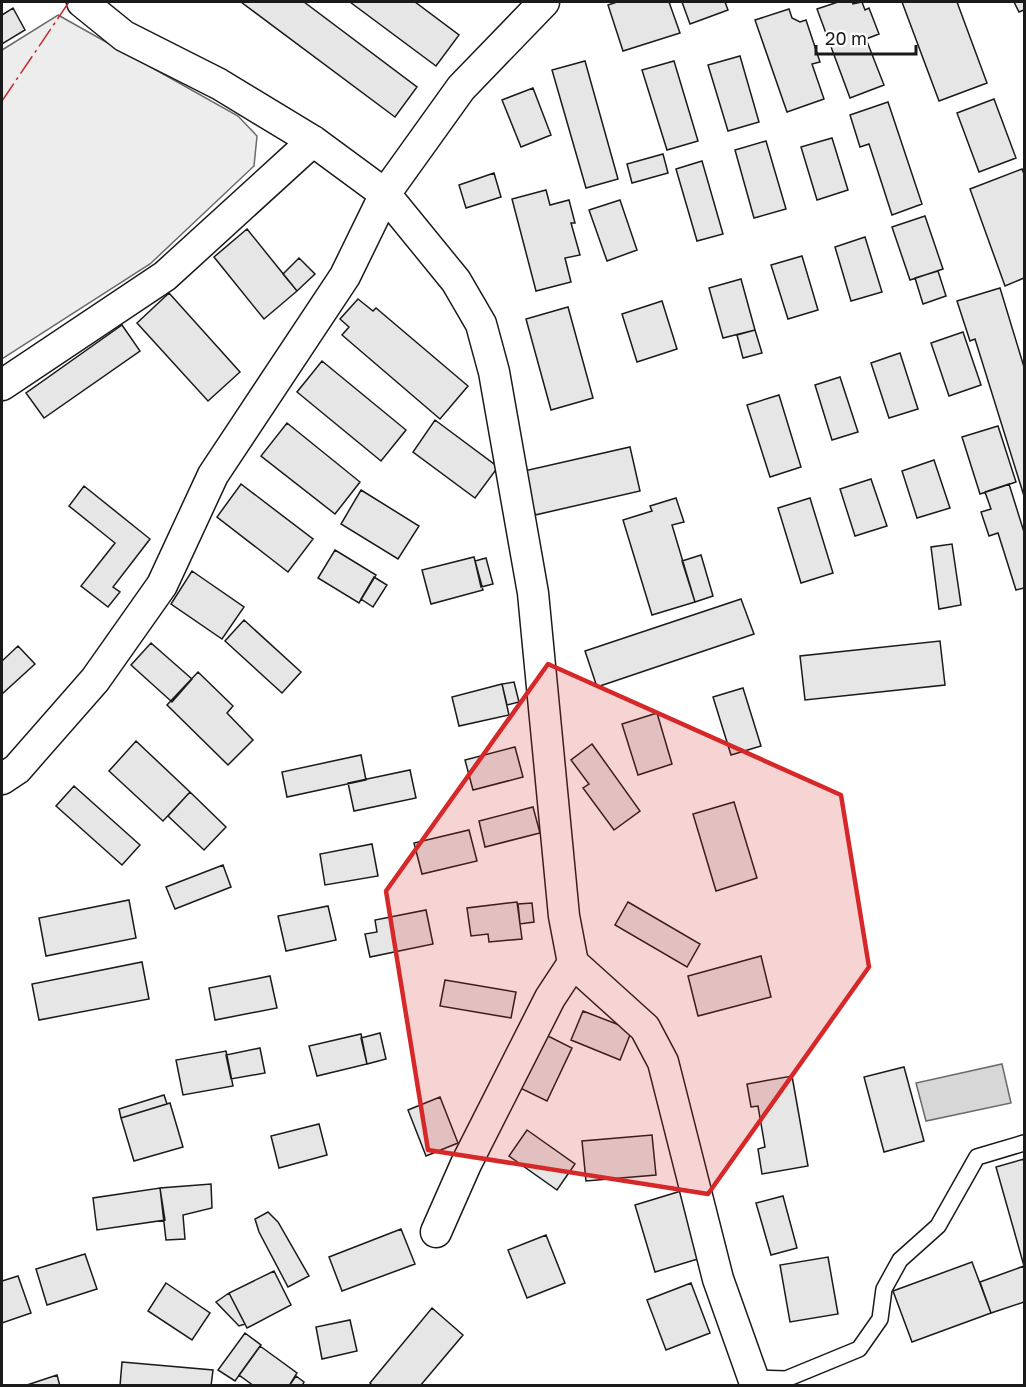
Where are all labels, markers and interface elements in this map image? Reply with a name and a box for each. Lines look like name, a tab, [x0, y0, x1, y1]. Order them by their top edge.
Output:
scale bar	[816, 18, 916, 56]
text: 20 m	[825, 27, 867, 49]

